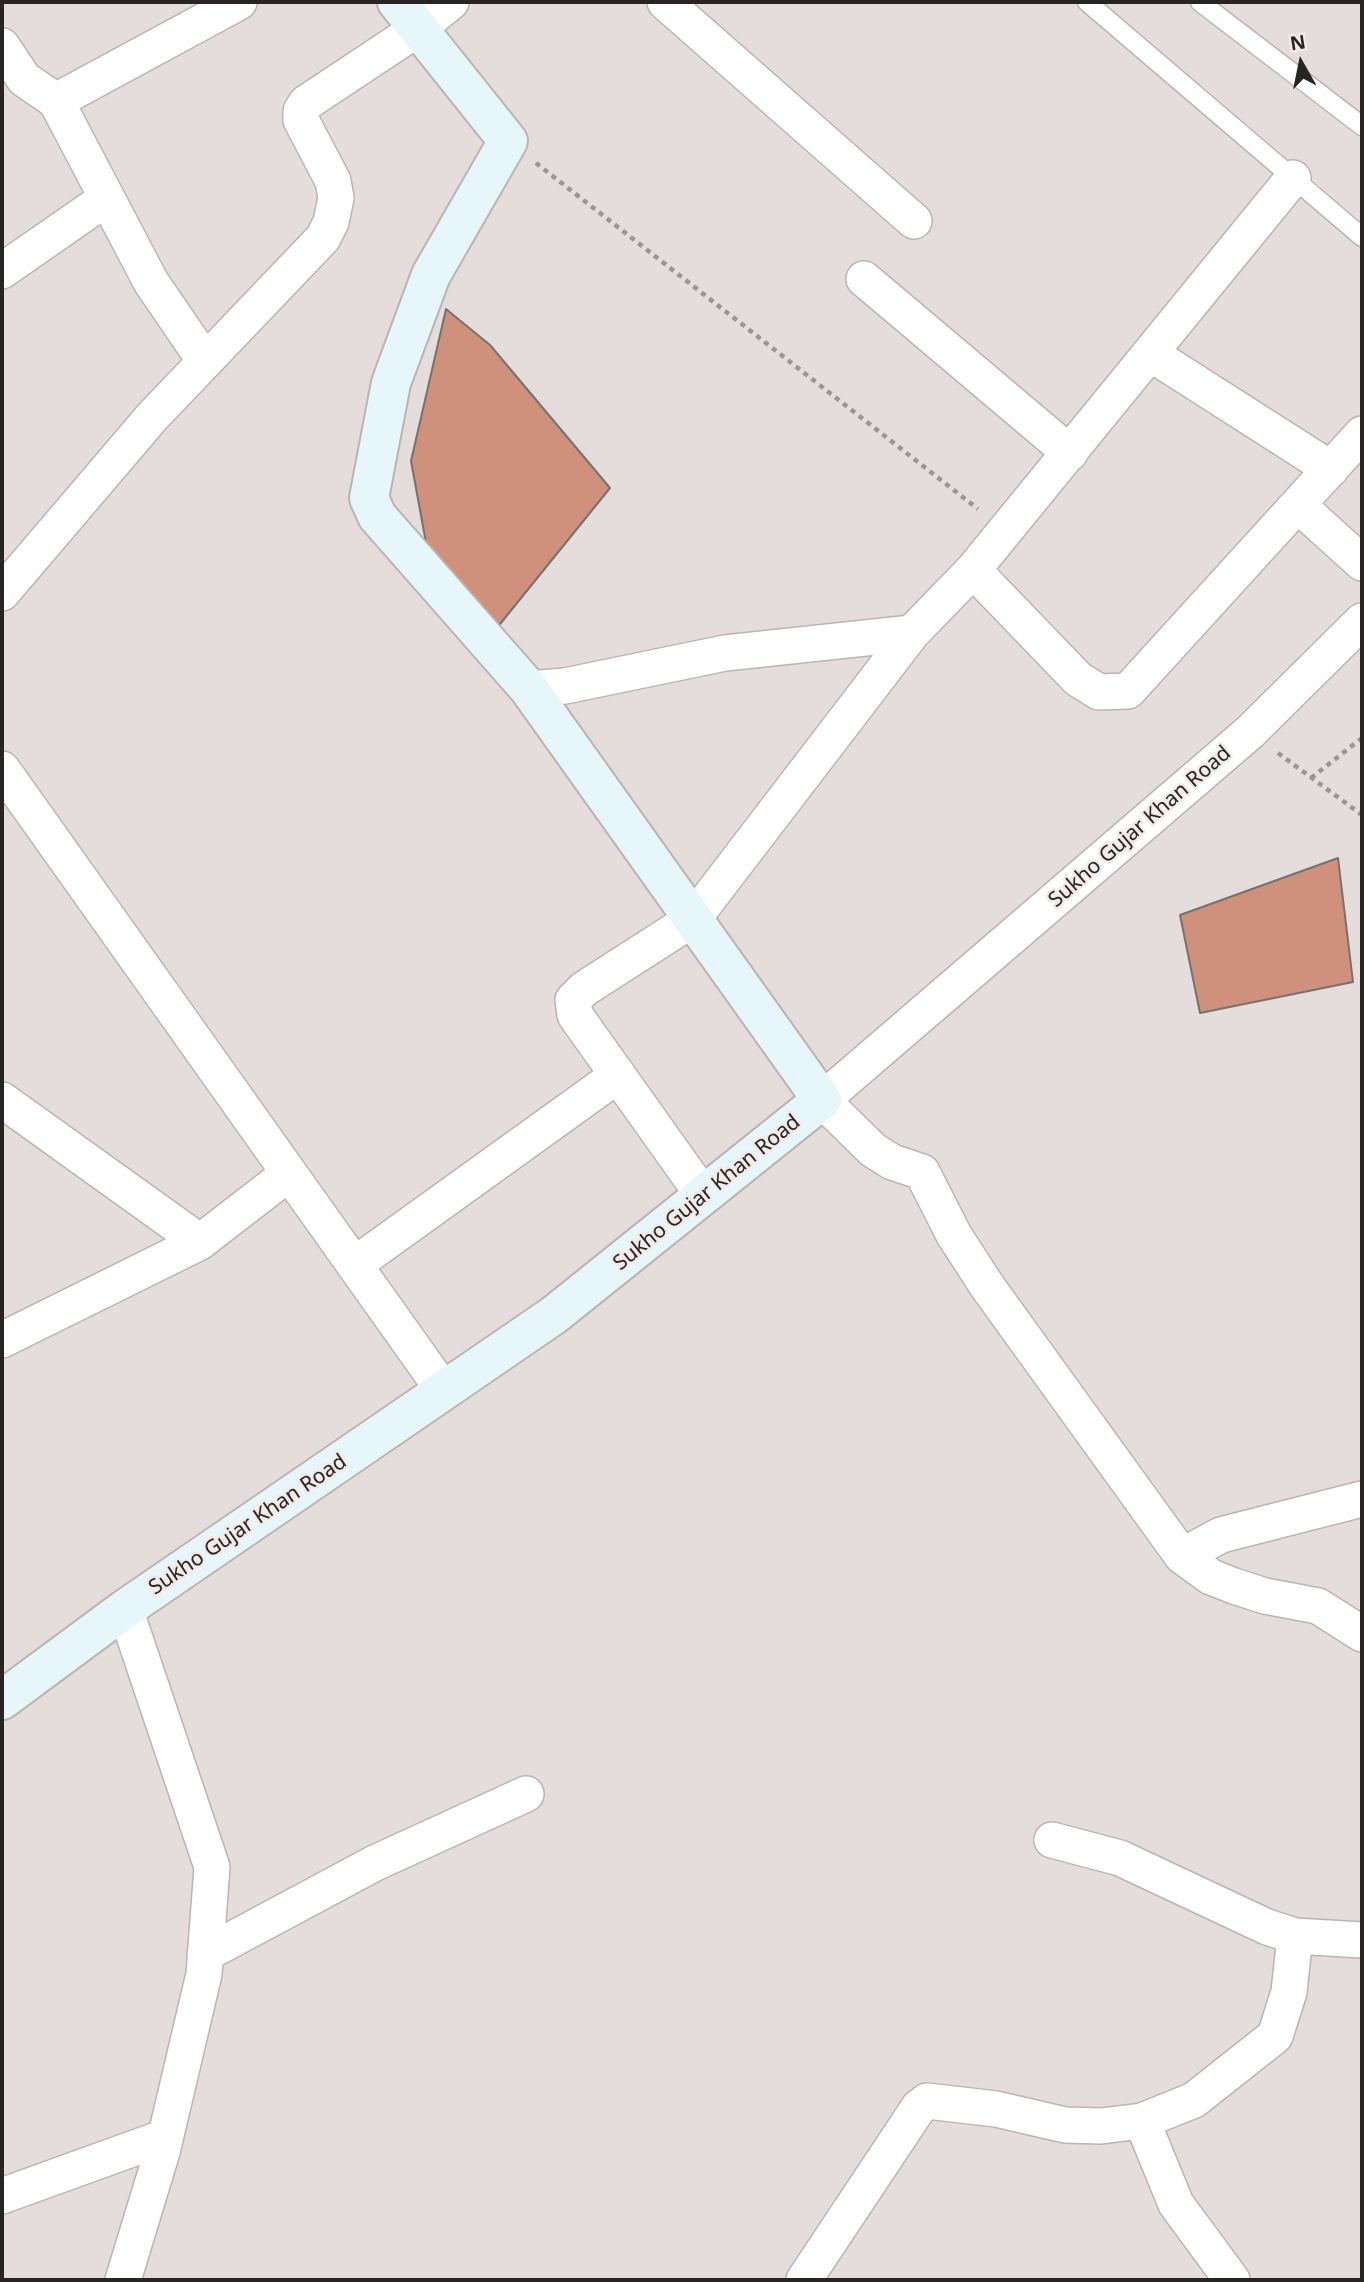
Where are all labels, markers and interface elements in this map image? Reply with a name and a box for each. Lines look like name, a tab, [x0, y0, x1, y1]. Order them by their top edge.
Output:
north arrow	[1266, 28, 1336, 98]
text: N	[1288, 28, 1307, 56]
street label: Sukho Gujar Khan Road	[1044, 741, 1236, 913]
street label: Sukho Gujar Khan Road	[608, 1110, 806, 1276]
street label: Sukho Gujar Khan Road	[144, 1449, 352, 1601]

